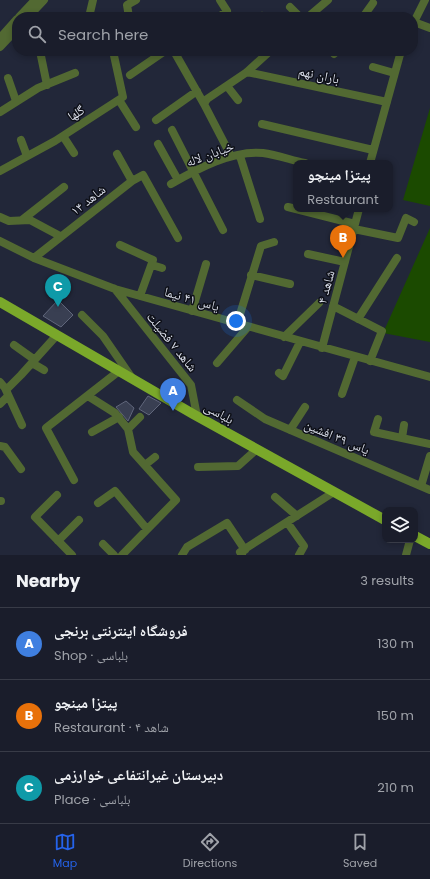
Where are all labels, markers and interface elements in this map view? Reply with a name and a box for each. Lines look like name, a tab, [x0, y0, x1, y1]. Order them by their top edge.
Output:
search box	[12, 12, 418, 56]
icon: search	[26, 23, 48, 45]
text: Search here	[58, 24, 148, 45]
street label: باران نهم	[297, 61, 341, 89]
street label: گلها	[64, 100, 89, 126]
street label: خیابان لاله	[183, 137, 237, 171]
popup	[293, 160, 393, 212]
text: پیتزا مینچو	[307, 164, 371, 185]
street label: شاهد ۱۴	[66, 180, 110, 220]
text: Restaurant	[307, 190, 379, 209]
pin: B	[330, 225, 356, 258]
street label: شاهد ۴	[312, 268, 340, 306]
pin: C	[45, 274, 71, 307]
street label: یاس ۴۱ نیما	[162, 282, 222, 316]
street label: شاهد ۷ فضیلت	[142, 308, 202, 376]
your location	[226, 311, 246, 331]
pin: A	[160, 378, 186, 411]
street label: بلباسی	[201, 397, 237, 429]
street label: یاس ۳۹ افشین	[302, 415, 372, 459]
map controls	[382, 507, 418, 543]
button: layers	[382, 507, 418, 543]
text: Nearby	[16, 569, 80, 593]
text: 3 results	[360, 571, 414, 590]
text: فروشگاه اینترنتی برنجی	[54, 620, 188, 641]
text: A	[24, 634, 34, 653]
text: 130 m	[377, 634, 414, 653]
text: Shop · بلباسی	[54, 646, 128, 665]
text: پیتزا مینچو	[54, 692, 117, 713]
text: B	[25, 706, 33, 725]
text: 150 m	[377, 706, 414, 725]
text: Restaurant · شاهد ۴	[54, 718, 169, 737]
text: دبیرستان غیرانتفاعی خوارزمی	[54, 764, 223, 785]
text: C	[24, 778, 34, 797]
text: 210 m	[377, 778, 414, 797]
text: Place · بلباسی	[54, 790, 131, 809]
tab: Map	[53, 831, 77, 872]
tab: Directions	[183, 831, 237, 872]
tab: Saved	[343, 831, 377, 872]

